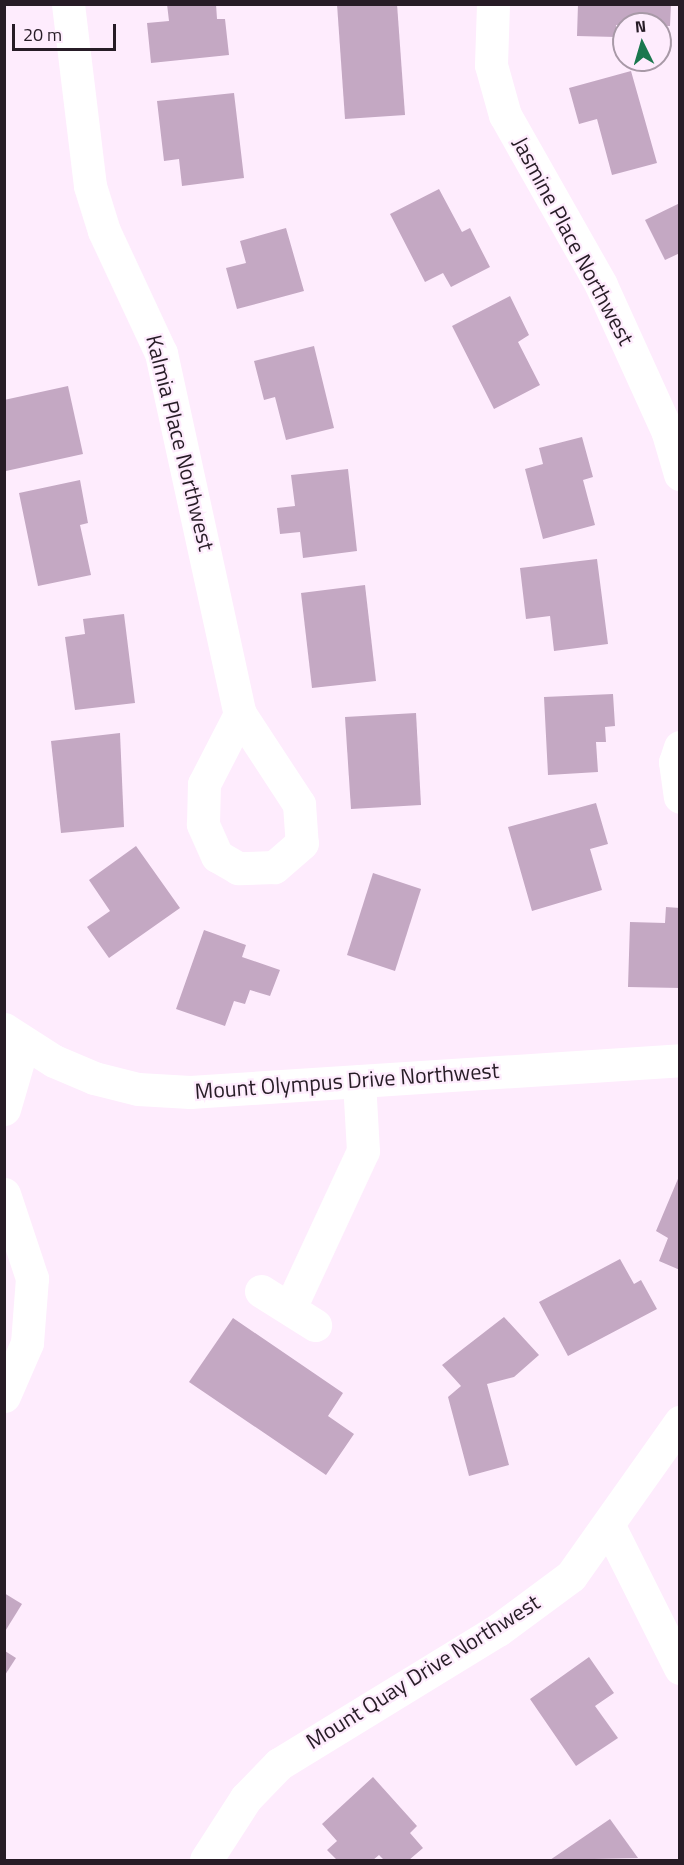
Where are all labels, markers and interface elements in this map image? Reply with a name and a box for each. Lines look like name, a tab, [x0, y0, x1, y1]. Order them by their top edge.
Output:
scale bar	[15, 12, 118, 50]
north arrow	[612, 12, 672, 72]
text: N	[634, 14, 647, 38]
text: 20 m	[23, 21, 62, 48]
street label: Jasmine Place Northwest	[507, 132, 639, 350]
street label: Kalmia Place Northwest	[140, 332, 220, 554]
street label: Mount Olympus Drive Northwest	[194, 1057, 500, 1105]
street label: Mount Quay Drive Northwest	[301, 1589, 545, 1755]

